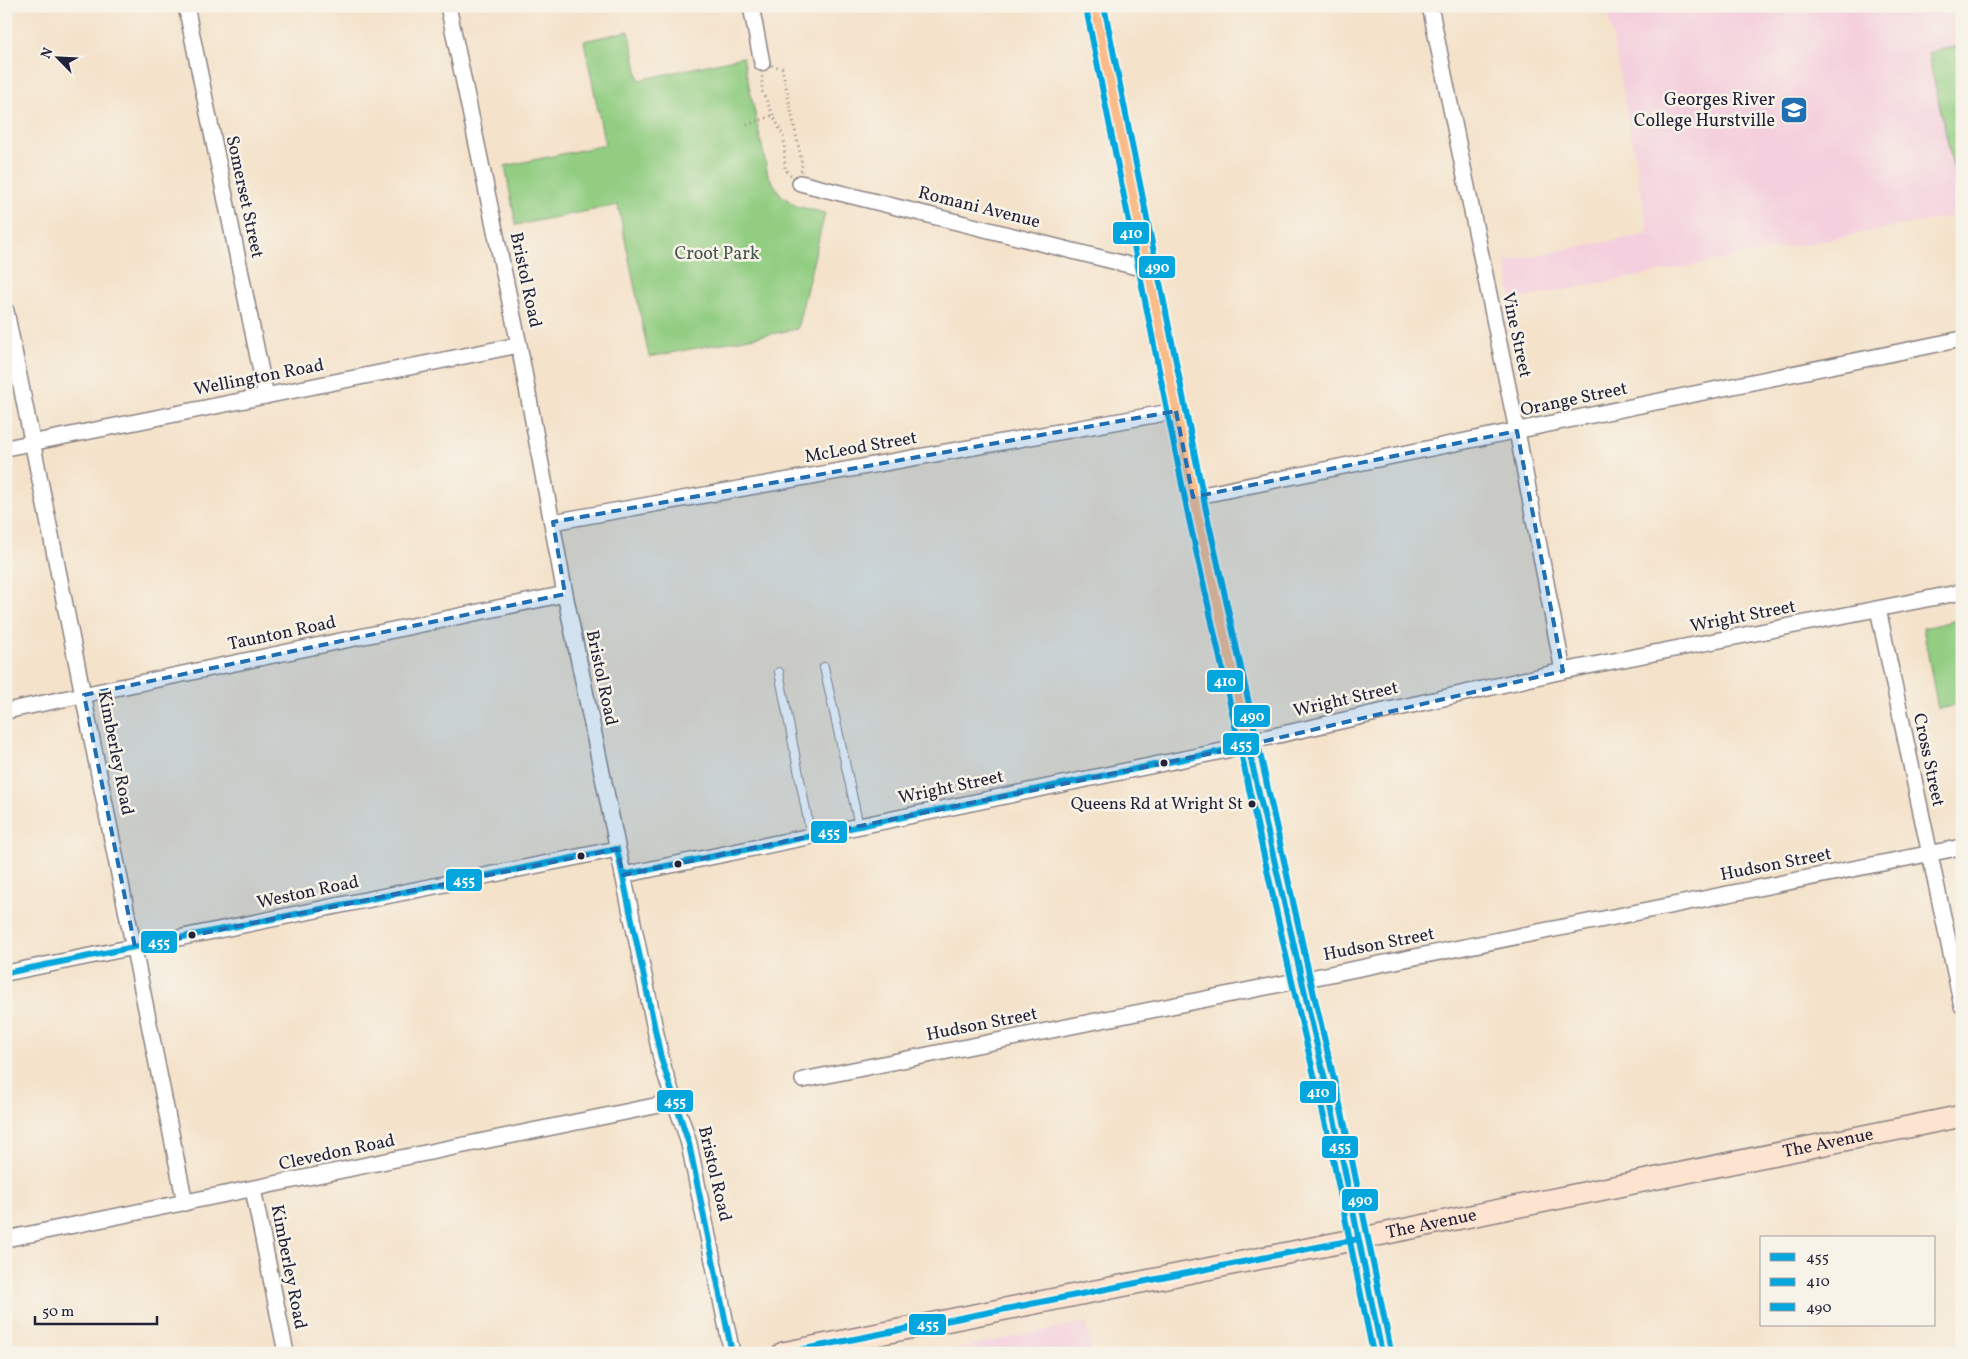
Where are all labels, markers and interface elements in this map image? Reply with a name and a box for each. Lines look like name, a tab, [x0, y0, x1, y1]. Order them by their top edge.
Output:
north arrow	[32, 32, 82, 82]
text: N	[37, 45, 58, 62]
place label: Georges River College Hurstville	[1634, 88, 1775, 134]
school or university icon: Georges River College Hurstville	[1779, 95, 1809, 125]
street label: Somerset Street	[219, 133, 269, 261]
street label: Romani Avenue	[915, 181, 1043, 235]
line badge: 410	[1112, 221, 1150, 245]
text: 410	[1120, 225, 1143, 244]
street label: Bristol Road	[503, 230, 547, 330]
park label: Croot Park	[674, 242, 760, 267]
line badge: 490	[1138, 255, 1176, 279]
text: 490	[1145, 259, 1170, 278]
street label: Vine Street	[1495, 290, 1537, 380]
street label: Wellington Road	[192, 353, 326, 403]
street label: Orange Street	[1518, 376, 1630, 424]
street label: McLeod Street	[803, 426, 919, 470]
street label: Wright Street	[1688, 595, 1798, 639]
street label: Taunton Road	[226, 610, 338, 658]
street label: Bristol Road	[579, 628, 623, 728]
line badge: 410	[1206, 669, 1244, 693]
text: 410	[1214, 673, 1237, 692]
street label: Wright Street	[1291, 676, 1401, 724]
street label: Kimberley Road	[91, 688, 139, 818]
line badge: 490	[1233, 704, 1271, 728]
text: 490	[1240, 708, 1265, 727]
street label: Cross Street	[1906, 711, 1950, 809]
line badge: 455	[1222, 732, 1260, 756]
text: 455	[1230, 736, 1252, 755]
unlabelled marker	[1159, 758, 1169, 768]
street label: Wright Street	[896, 765, 1006, 811]
place label: Queens Rd at Wright St	[1071, 793, 1243, 816]
marker: Queens Rd at Wright St	[1247, 799, 1257, 809]
line badge: 455	[810, 820, 848, 844]
text: 455	[818, 824, 840, 843]
street label: Hudson Street	[1718, 842, 1834, 888]
unlabelled marker	[576, 851, 586, 861]
unlabelled marker	[673, 859, 683, 869]
line badge: 455	[445, 868, 483, 892]
street label: Weston Road	[255, 870, 361, 916]
text: 455	[453, 872, 475, 891]
street label: Hudson Street	[1321, 922, 1437, 968]
line badge: 455	[140, 930, 178, 954]
unlabelled marker	[187, 930, 197, 940]
text: 455	[148, 934, 170, 953]
street label: Hudson Street	[924, 1002, 1040, 1048]
line badge: 410	[1299, 1080, 1337, 1104]
text: 410	[1307, 1084, 1330, 1103]
line badge: 455	[656, 1089, 694, 1113]
text: 455	[664, 1093, 686, 1112]
street label: The Avenue	[1781, 1122, 1876, 1165]
street label: Bristol Road	[691, 1124, 737, 1224]
street label: Clevedon Road	[277, 1128, 397, 1178]
line badge: 455	[1321, 1135, 1359, 1159]
text: 455	[1329, 1138, 1351, 1157]
line badge: 490	[1341, 1188, 1379, 1212]
text: 490	[1348, 1192, 1373, 1211]
street label: Kimberley Road	[264, 1202, 312, 1332]
street label: The Avenue	[1384, 1203, 1479, 1245]
legend	[1760, 1236, 1936, 1326]
text: 455	[1806, 1248, 1829, 1269]
text: 410	[1806, 1272, 1830, 1293]
scale bar	[35, 1294, 158, 1326]
text: 490	[1806, 1298, 1832, 1319]
text: 50 m	[42, 1302, 74, 1323]
line badge: 455	[908, 1313, 947, 1336]
text: 455	[917, 1316, 939, 1335]

